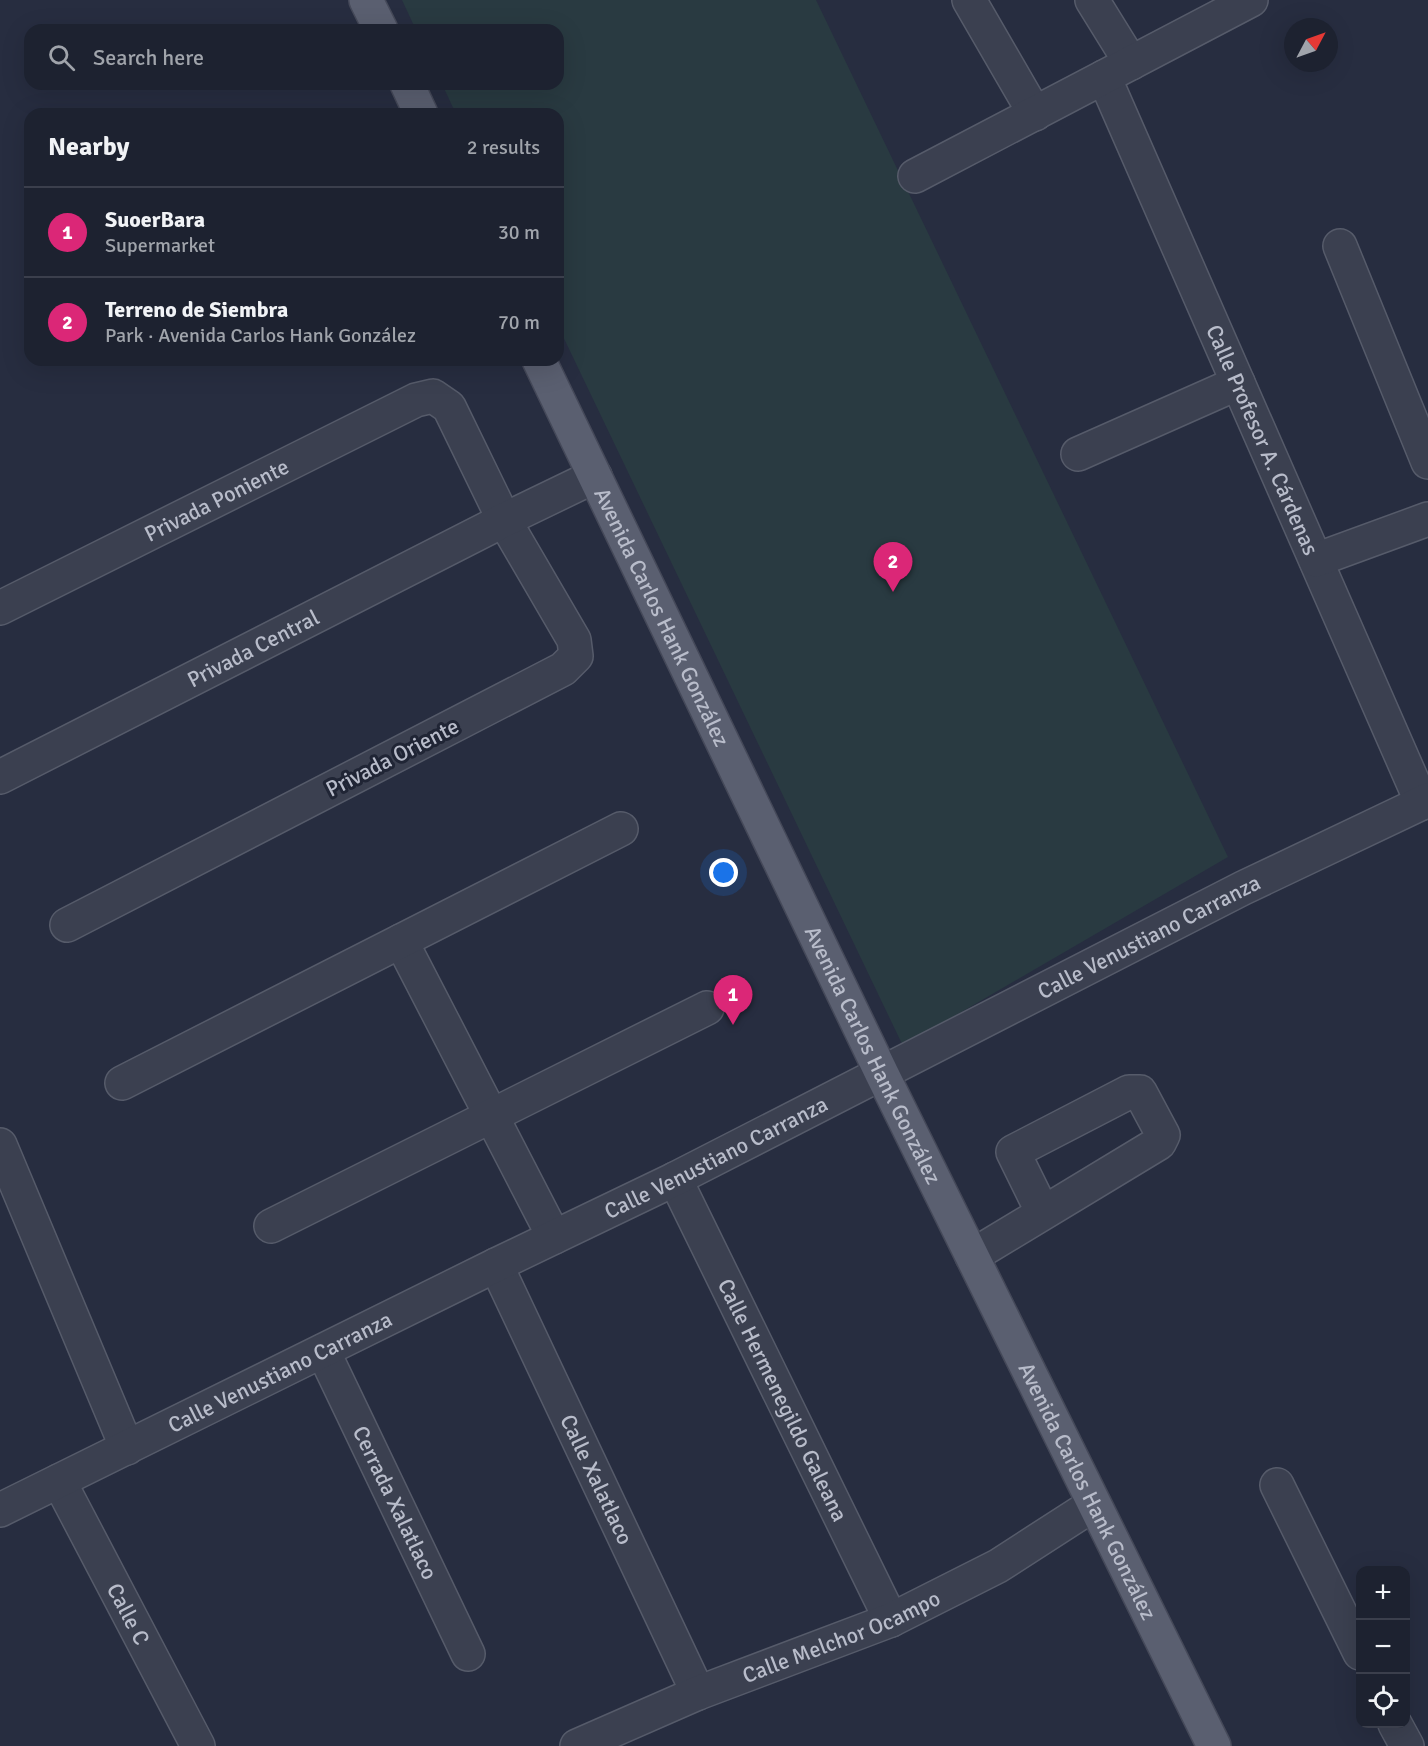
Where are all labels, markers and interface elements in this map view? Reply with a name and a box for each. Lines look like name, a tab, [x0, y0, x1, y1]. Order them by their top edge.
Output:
north arrow	[1284, 18, 1338, 72]
search box	[24, 24, 564, 90]
icon: search	[45, 41, 78, 74]
text: Search here	[93, 44, 204, 71]
text: Nearby	[48, 131, 129, 163]
text: 2 results	[467, 135, 540, 160]
text: SuoerBara	[105, 206, 205, 233]
text: 1	[62, 220, 73, 245]
text: 30 m	[498, 220, 540, 245]
text: Supermarket	[105, 233, 215, 258]
text: Terreno de Siembra	[105, 296, 288, 323]
text: 2	[62, 310, 73, 335]
text: 70 m	[498, 310, 540, 335]
street label: Calle Profesor A. Cárdenas	[1200, 321, 1325, 559]
text: Park · Avenida Carlos Hank González	[105, 323, 416, 348]
street label: Privada Poniente	[140, 453, 293, 548]
street label: Avenida Carlos Hank González	[588, 483, 736, 751]
pin: 2	[874, 542, 912, 592]
street label: Privada Central	[183, 604, 324, 693]
street label: Privada Oriente	[321, 712, 463, 803]
your location	[709, 858, 738, 887]
street label: Calle Venustiano Carranza	[1033, 869, 1265, 1005]
street label: Avenida Carlos Hank González	[799, 921, 947, 1189]
pin: 1	[714, 976, 752, 1025]
street label: Calle Venustiano Carranza	[600, 1090, 832, 1225]
street label: Calle Hermenegildo Galeana	[712, 1274, 854, 1526]
street label: Calle Venustiano Carranza	[163, 1306, 397, 1439]
street label: Avenida Carlos Hank González	[1013, 1358, 1162, 1624]
street label: Calle Xalatlaco	[554, 1410, 639, 1549]
street label: Cerrada Xalatlaco	[347, 1422, 443, 1584]
map controls	[1356, 1566, 1410, 1728]
button: +	[1356, 1566, 1410, 1620]
street label: Calle C	[101, 1579, 155, 1650]
street label: Calle Melchor Ocampo	[739, 1584, 945, 1689]
button: −	[1356, 1620, 1410, 1674]
button: locate	[1356, 1674, 1410, 1728]

